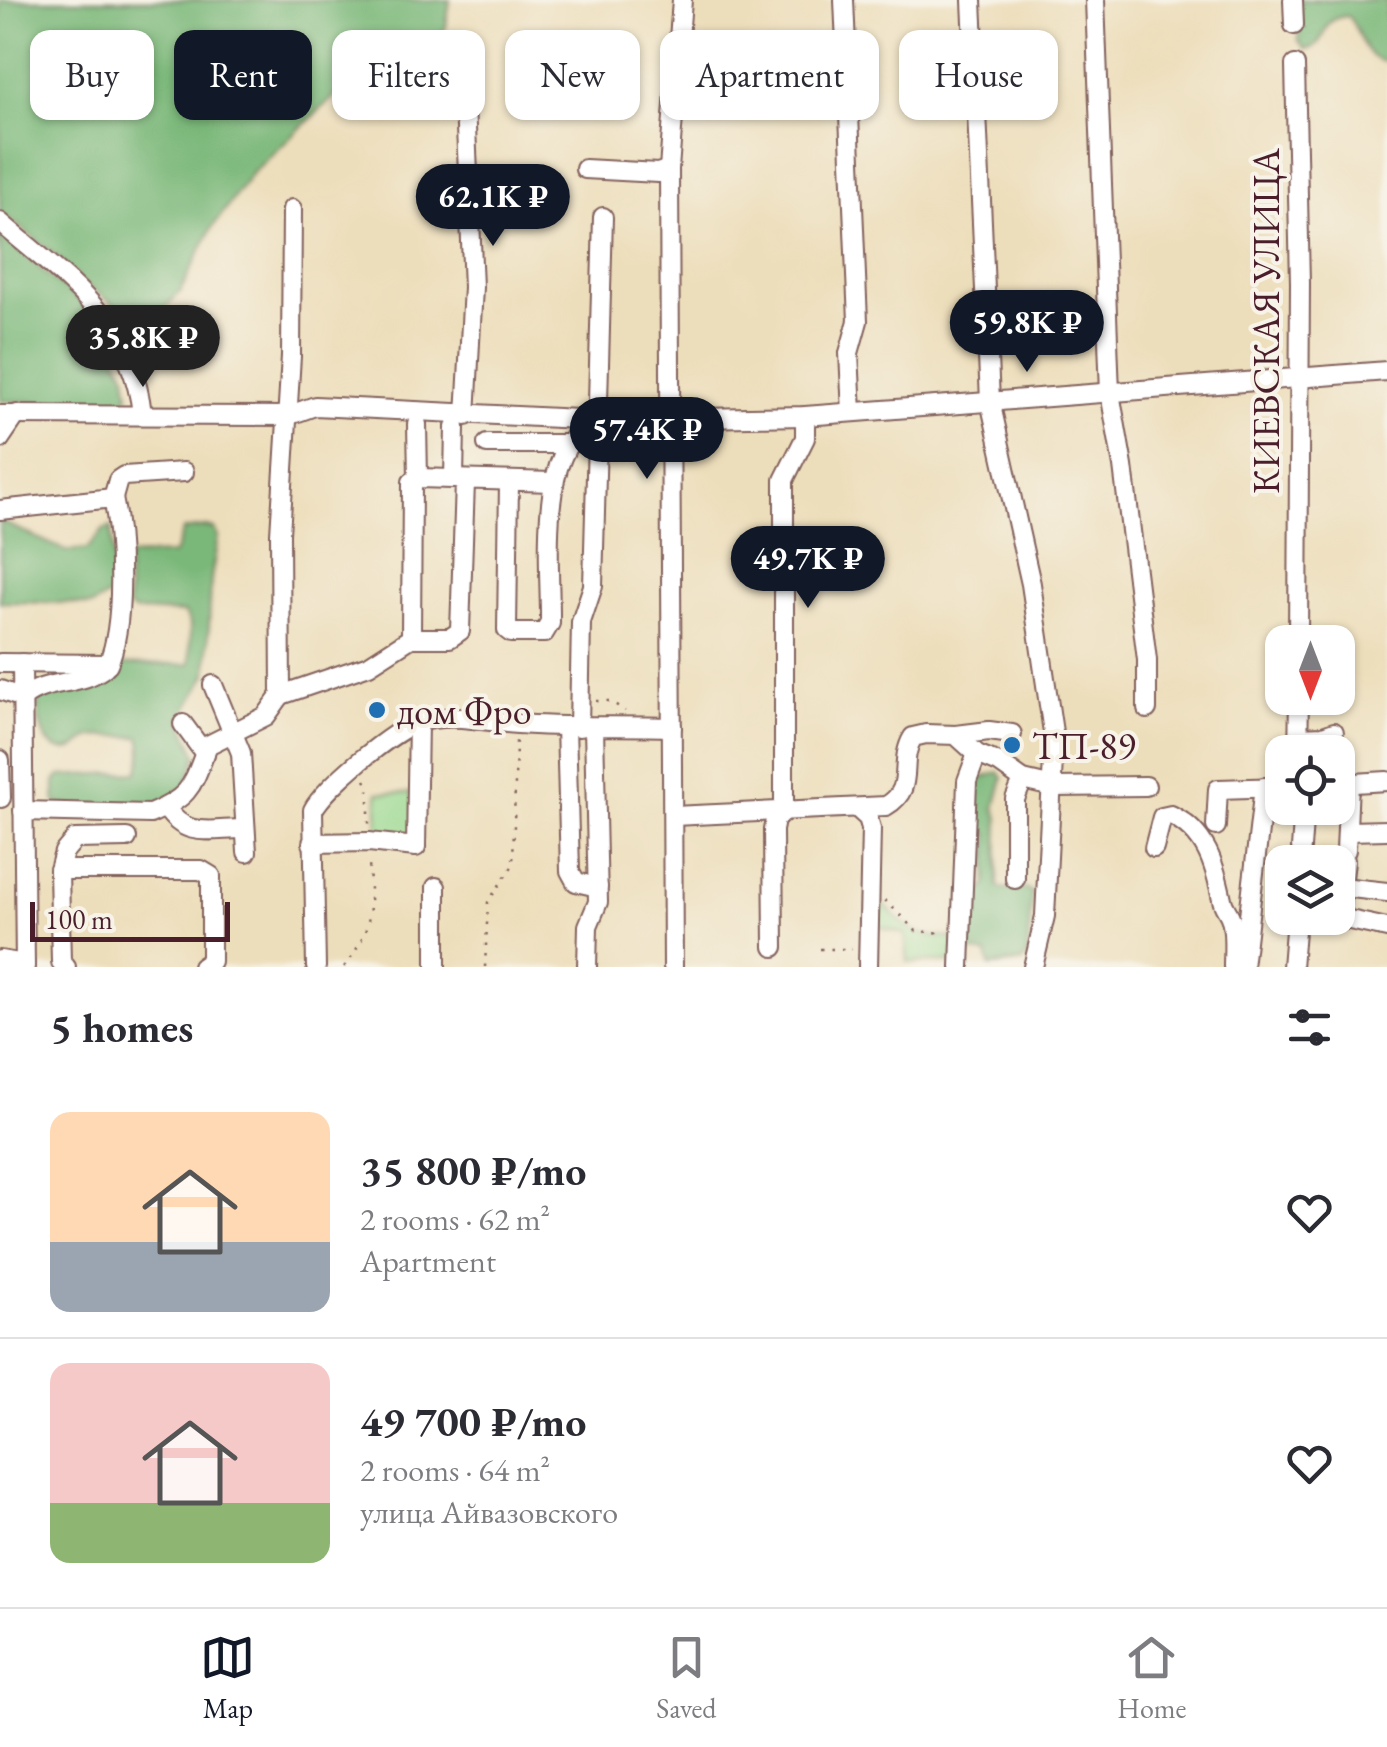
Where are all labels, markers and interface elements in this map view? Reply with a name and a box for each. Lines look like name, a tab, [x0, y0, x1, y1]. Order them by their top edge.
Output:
chip: Buy	[30, 30, 154, 120]
chip: Rent	[174, 30, 312, 120]
chip: Filters	[332, 30, 485, 120]
chip: New	[505, 30, 640, 120]
chip: Apartment	[660, 30, 879, 120]
chip: House	[899, 30, 1058, 120]
street label: КИЕВСКАЯ УЛИЦА	[1241, 147, 1290, 494]
pin: 62.1K ₽	[401, 164, 585, 249]
text: 62.1K ₽	[438, 175, 548, 217]
pin: 59.8K ₽	[935, 290, 1119, 375]
text: 59.8K ₽	[972, 301, 1082, 343]
pin: 35.8K ₽	[51, 305, 235, 390]
text: 35.8K ₽	[88, 316, 198, 358]
pin: 57.4K ₽	[555, 397, 739, 482]
text: 57.4K ₽	[592, 408, 702, 450]
pin: 49.7K ₽	[716, 526, 900, 611]
text: 49.7K ₽	[753, 537, 863, 579]
north arrow	[1265, 625, 1355, 715]
map controls	[1265, 625, 1355, 935]
place label: дом Фро	[397, 686, 532, 735]
marker: дом Фро	[366, 699, 388, 721]
place label: ТП-89	[1032, 721, 1136, 770]
marker: ТП-89	[1001, 734, 1023, 756]
button: locate	[1265, 735, 1355, 825]
button: layers	[1265, 845, 1355, 935]
scale bar	[30, 897, 230, 941]
text: 100 m	[45, 901, 113, 937]
text: 5 homes	[50, 1000, 193, 1055]
icon: filters	[1282, 1000, 1337, 1055]
text: 35 800 ₽/mo	[360, 1143, 586, 1198]
icon: home	[130, 1152, 250, 1272]
icon: heart	[1282, 1185, 1337, 1240]
text: 2 rooms · 62 m²	[360, 1198, 550, 1240]
text: Apartment	[360, 1240, 496, 1282]
text: 49 700 ₽/mo	[360, 1394, 586, 1449]
icon: home	[130, 1403, 250, 1523]
icon: heart	[1282, 1436, 1337, 1491]
text: 2 rooms · 64 m²	[360, 1449, 550, 1491]
text: улица Айвазовского	[360, 1491, 618, 1533]
tab: Map	[200, 1630, 255, 1726]
tab: Saved	[656, 1630, 716, 1726]
tab: Home	[1117, 1630, 1187, 1726]

